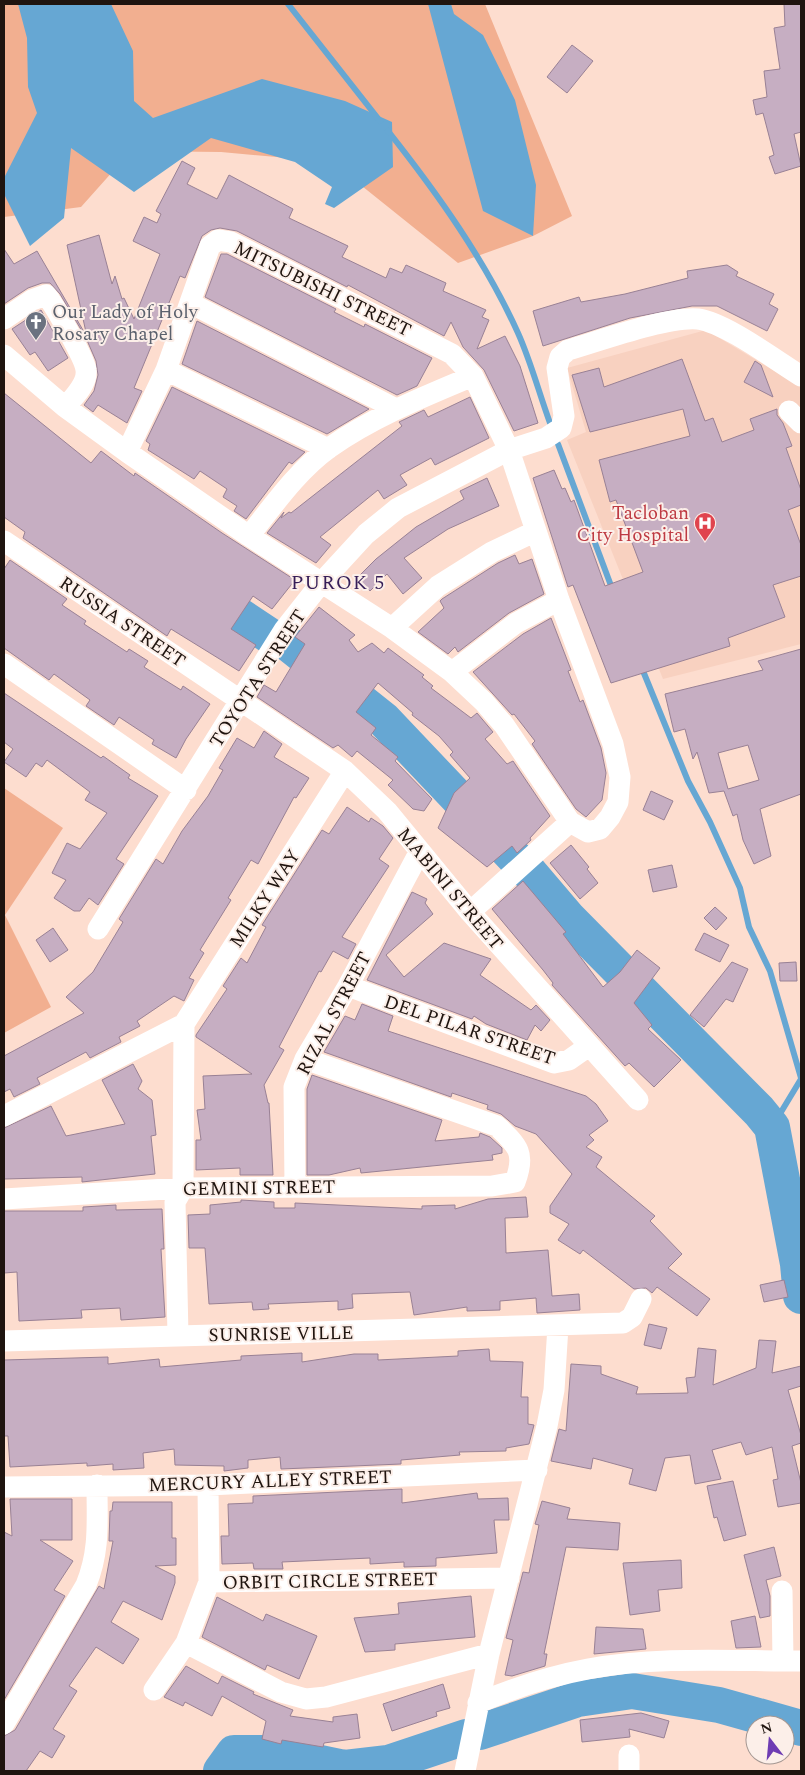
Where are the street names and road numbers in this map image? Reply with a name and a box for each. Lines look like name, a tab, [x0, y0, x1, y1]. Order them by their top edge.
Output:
street label: MITSUBISHI STREET	[229, 234, 416, 345]
street label: RUSSIA STREET	[53, 569, 191, 675]
street label: TOYOTA STREET	[203, 604, 314, 754]
street label: MABINI STREET	[390, 821, 510, 957]
street label: MILKY WAY	[222, 844, 308, 954]
street label: RIZAL STREET	[290, 947, 379, 1081]
street label: DEL PILAR STREET	[380, 987, 559, 1073]
street label: GEMINI STREET	[182, 1173, 336, 1204]
street label: SUNRISE VILLE	[208, 1319, 354, 1350]
street label: MERCURY ALLEY STREET	[148, 1463, 392, 1500]
street label: ORBIT CIRCLE STREET	[222, 1565, 438, 1598]

